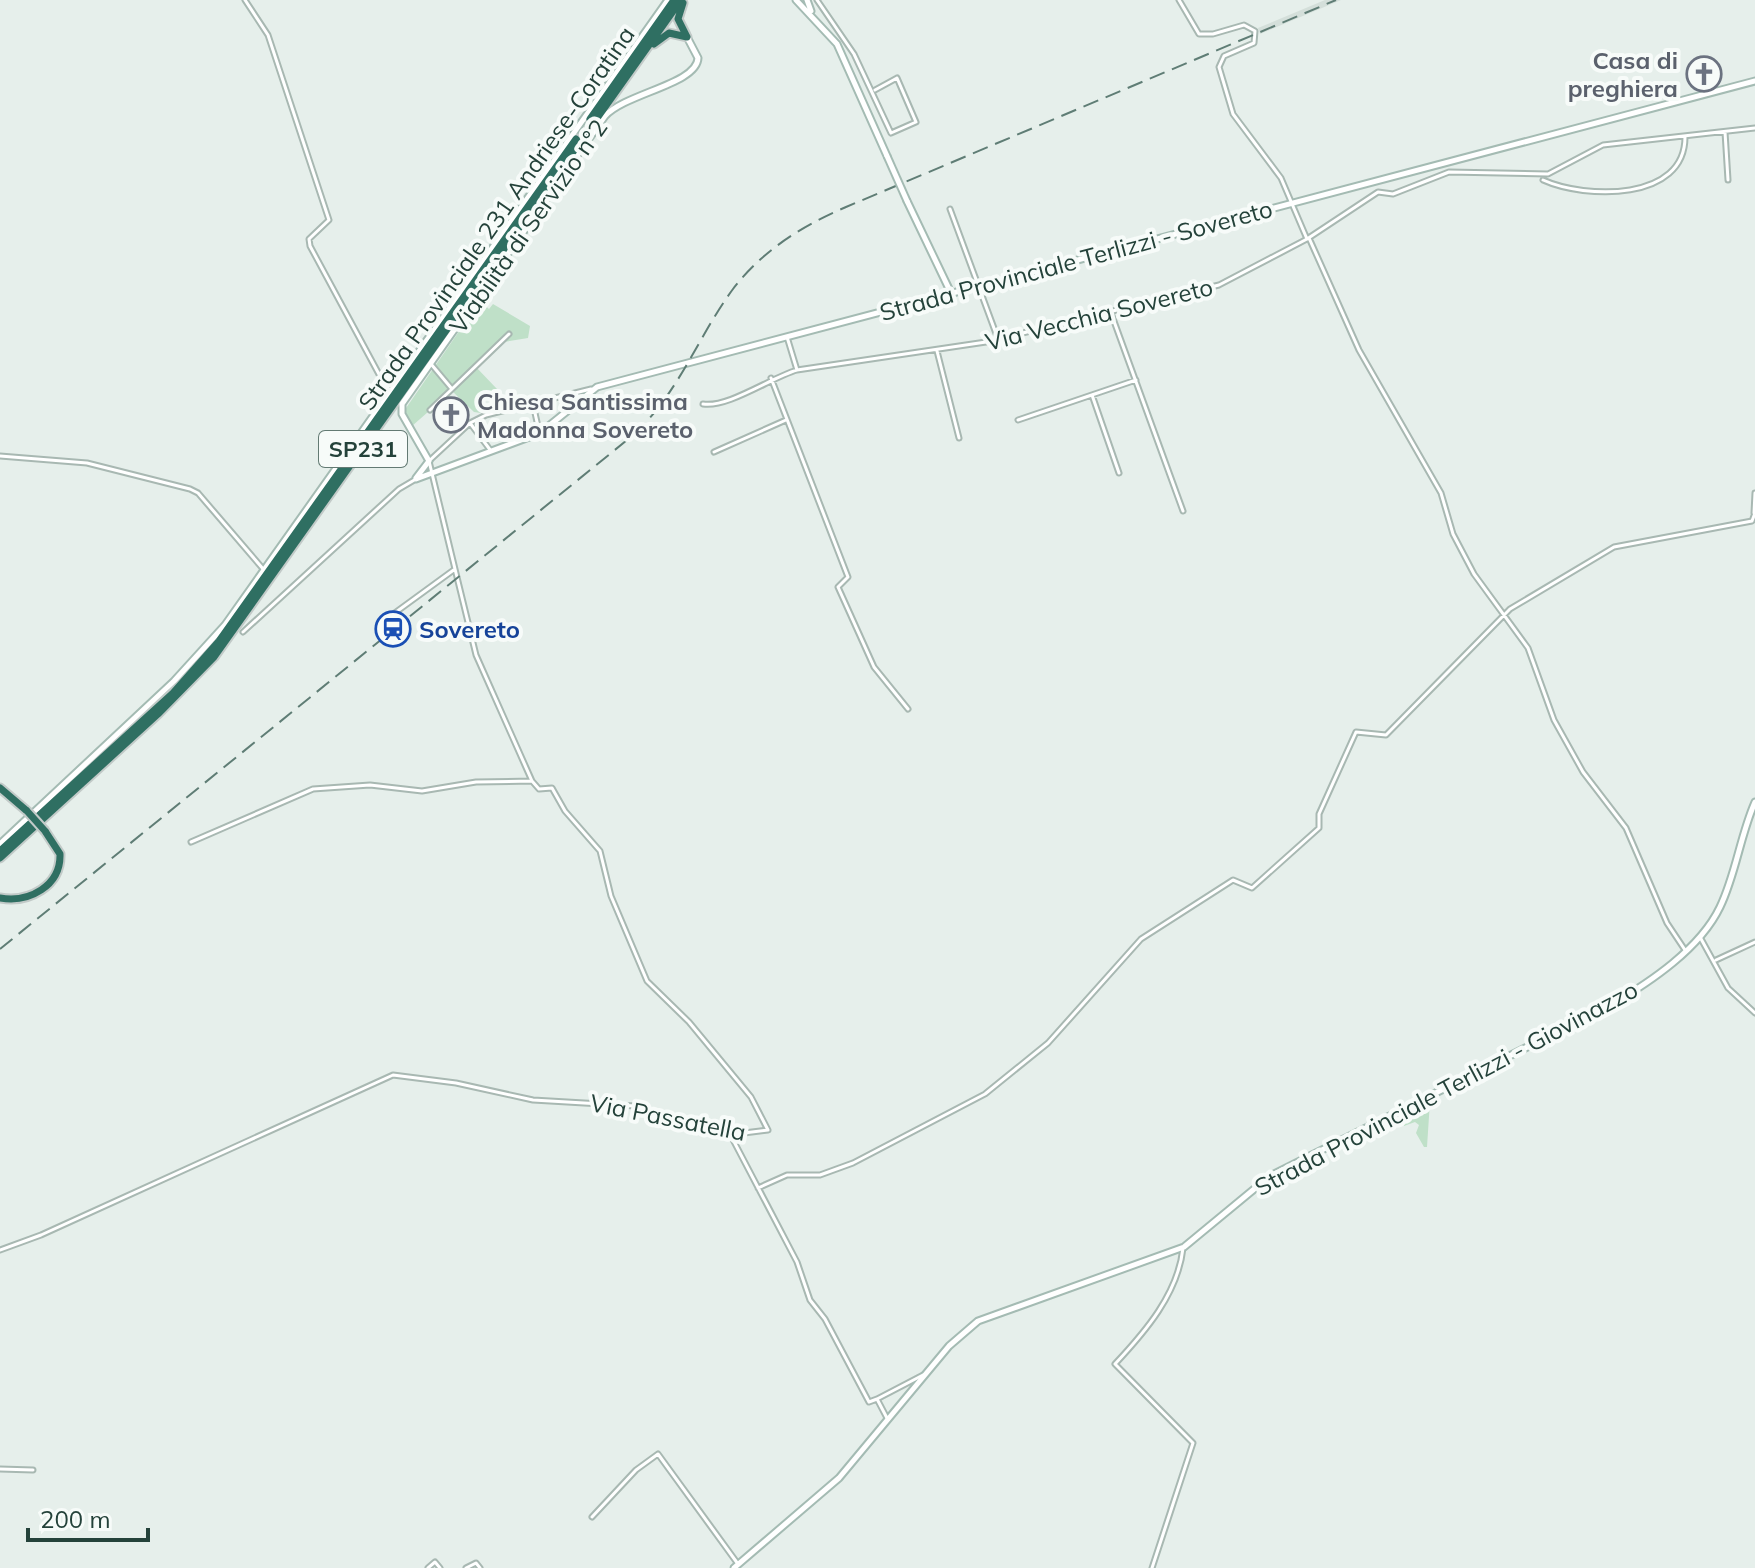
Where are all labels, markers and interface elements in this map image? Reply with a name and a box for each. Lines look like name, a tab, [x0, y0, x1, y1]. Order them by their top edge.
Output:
street label: Strada Provinciale 231 Andriese-Coratina	[351, 20, 641, 416]
place label: Casa di preghiera	[1568, 45, 1678, 103]
church icon: Casa di preghiera	[1685, 55, 1723, 93]
street label: Viabilità di Servizio n°2	[443, 113, 613, 339]
street label: Strada Provinciale Terlizzi - Sovereto	[876, 193, 1276, 327]
street label: Via Vecchia Sovereto	[982, 271, 1216, 357]
place label: Chiesa Santissima Madonna Sovereto	[477, 386, 693, 444]
church icon: Chiesa Santissima Madonna Sovereto	[432, 396, 470, 434]
road number: SP231	[319, 431, 407, 467]
station icon: Sovereto	[374, 610, 412, 648]
place label: Sovereto	[419, 614, 520, 644]
street label: Strada Provinciale Terlizzi - Giovinazzo	[1249, 974, 1643, 1202]
street label: Via Passatella	[588, 1087, 748, 1147]
scale bar	[28, 1492, 148, 1542]
text: 200 m	[40, 1504, 111, 1534]

